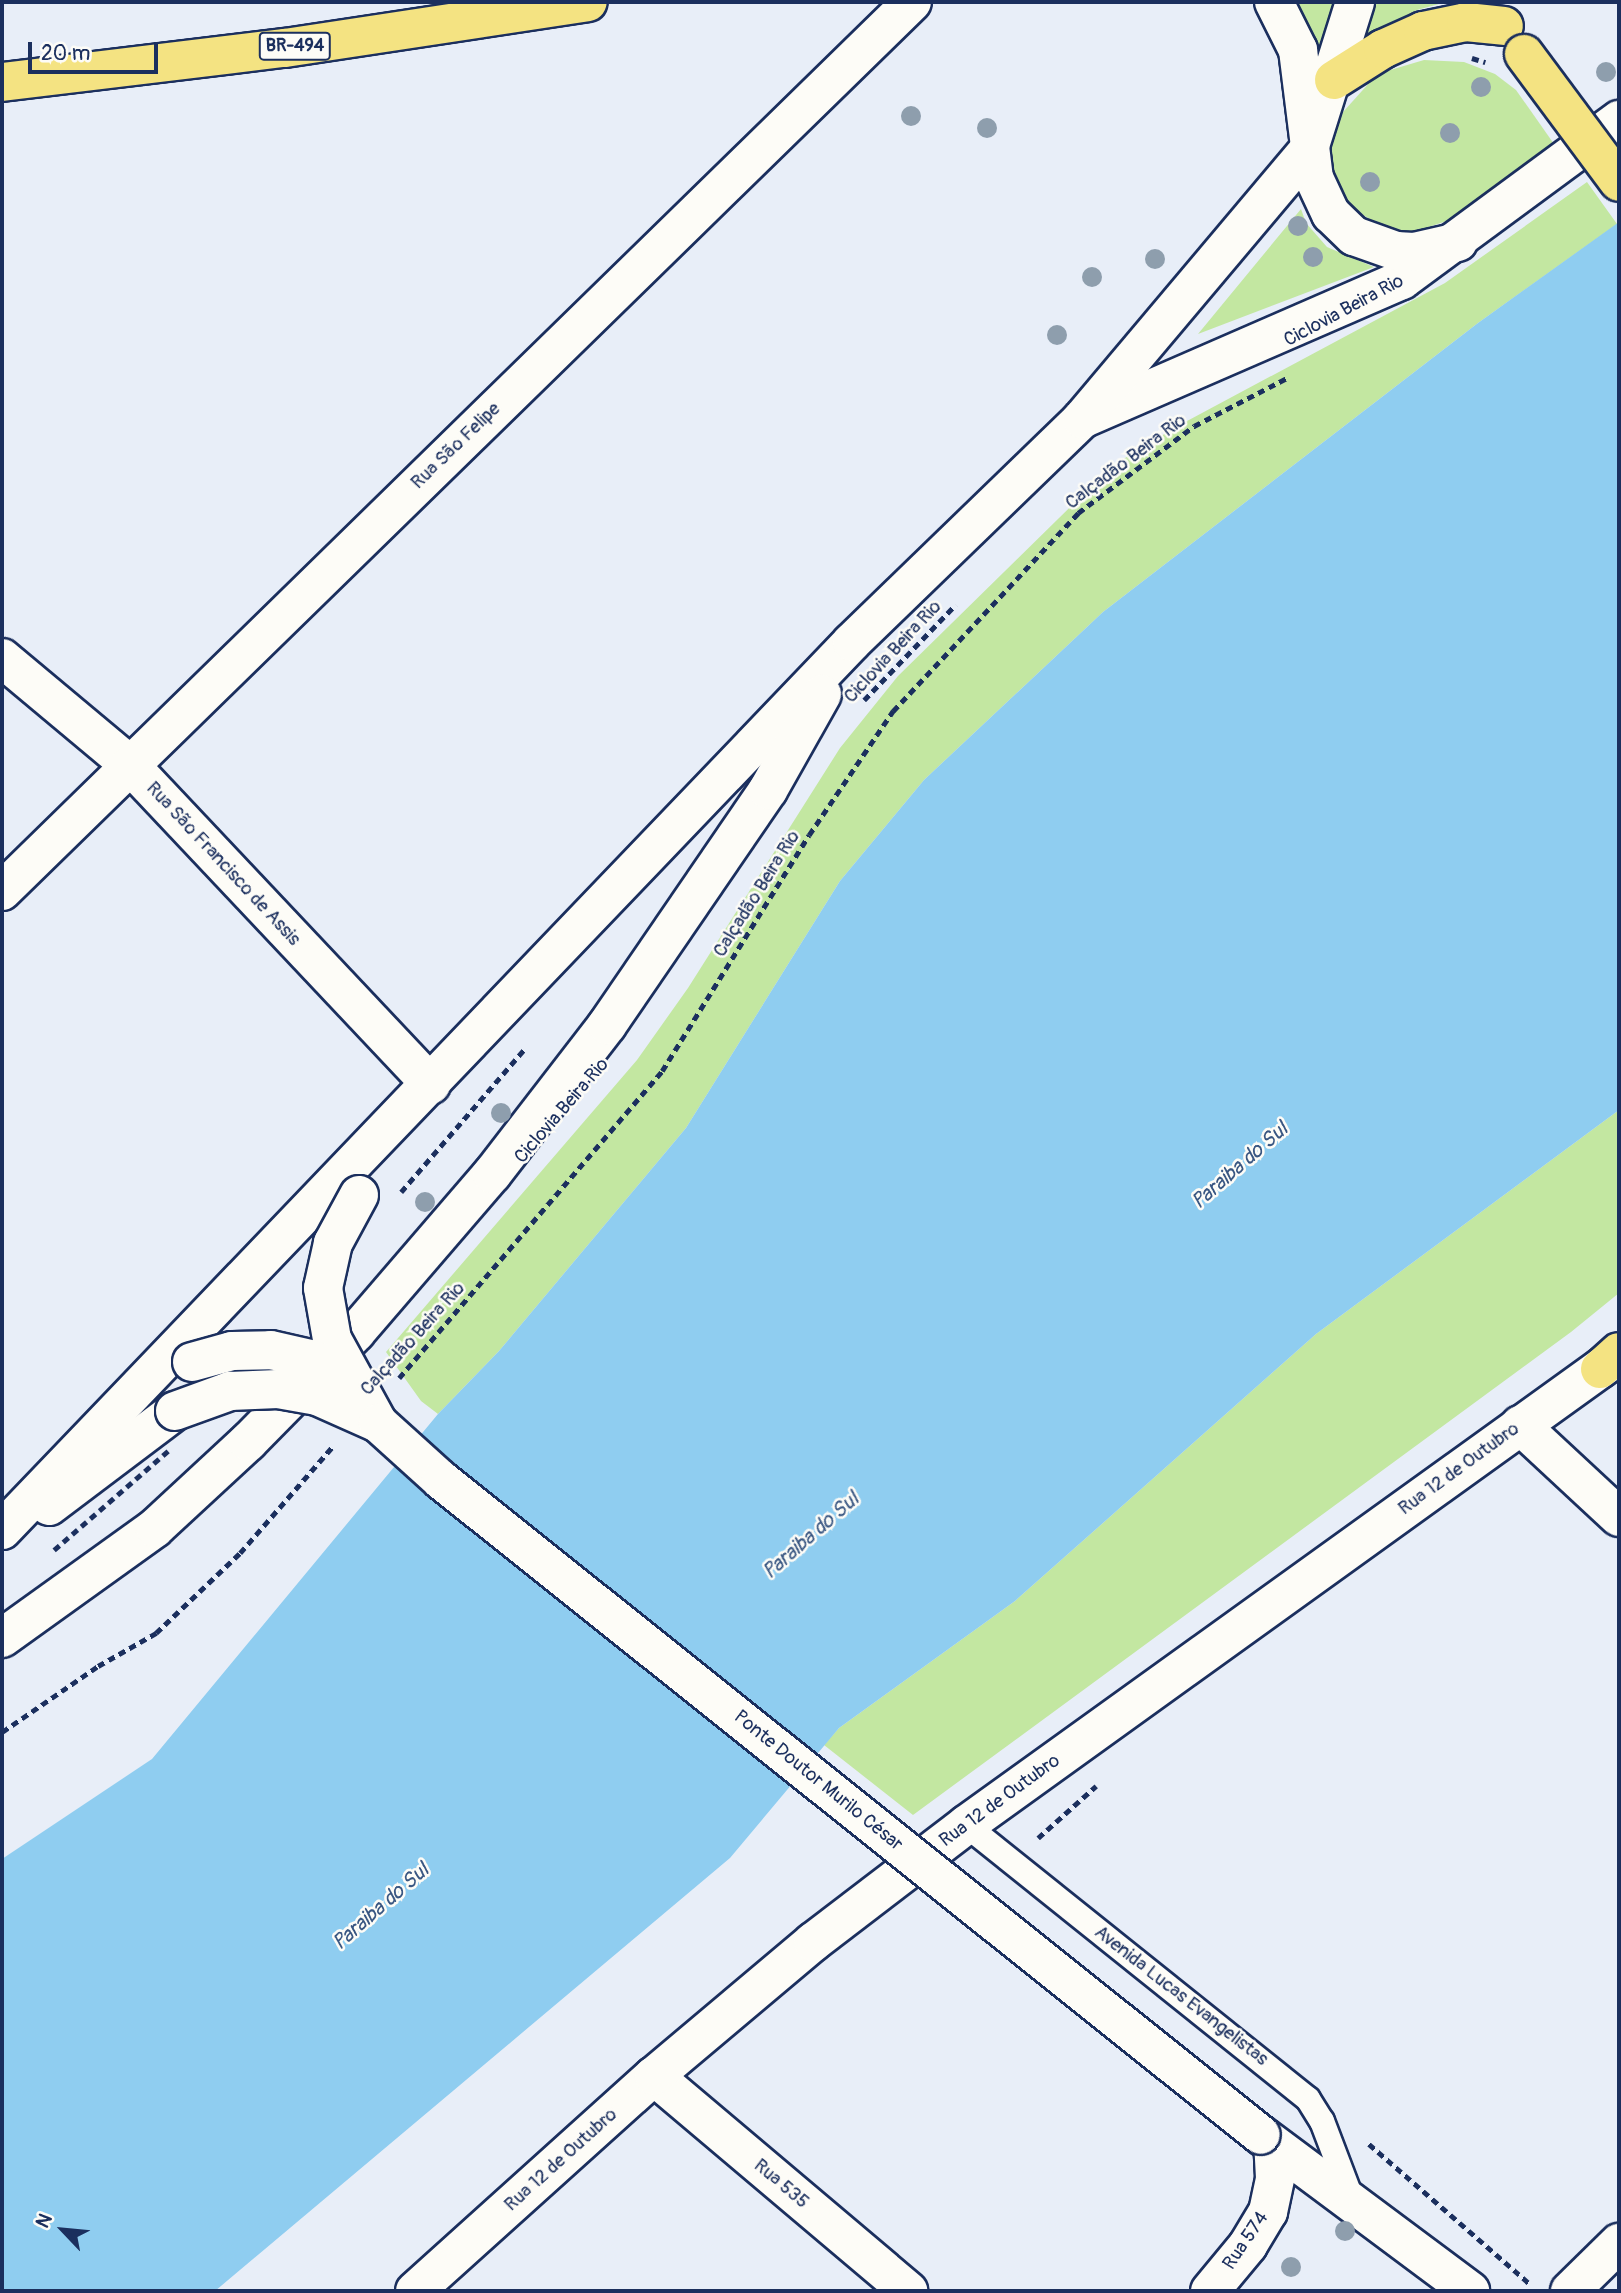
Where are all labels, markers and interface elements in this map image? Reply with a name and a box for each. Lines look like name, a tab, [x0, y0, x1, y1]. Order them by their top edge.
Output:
scale bar	[32, 28, 161, 72]
road number: BR-494	[258, 32, 332, 60]
text: 20 m	[41, 40, 90, 67]
street label: Ciclovia Beira Rio	[1280, 270, 1408, 352]
street label: Rua São Felipe	[407, 398, 505, 494]
street label: Calçadão Beira Rio	[1061, 409, 1191, 515]
street label: Ciclovia Beira Rio	[840, 596, 946, 708]
street label: Rua São Francisco de Assis	[141, 777, 305, 951]
street label: Calçadão Beira Rio	[709, 826, 805, 962]
street label: Ciclovia Beira Rio	[510, 1054, 614, 1168]
water label: Paraiba do Sul	[1187, 1117, 1293, 1215]
street label: Calçadão Beira Rio	[356, 1277, 470, 1401]
street label: Rua 12 de Outubro	[1394, 1418, 1524, 1520]
water label: Paraiba do Sul	[758, 1487, 864, 1585]
street label: Ponte Doutor Murilo César	[729, 1706, 907, 1856]
street label: Rua 12 de Outubro	[935, 1750, 1065, 1852]
water label: Paraiba do Sul	[328, 1858, 434, 1956]
street label: Avenida Lucas Evangelistas	[1090, 1921, 1272, 2071]
street label: Rua 12 de Outubro	[500, 2104, 622, 2216]
street label: Rua 535	[749, 2154, 813, 2214]
north arrow	[28, 2195, 98, 2265]
street label: Rua 574	[1218, 2208, 1274, 2274]
text: N	[31, 2210, 58, 2232]

